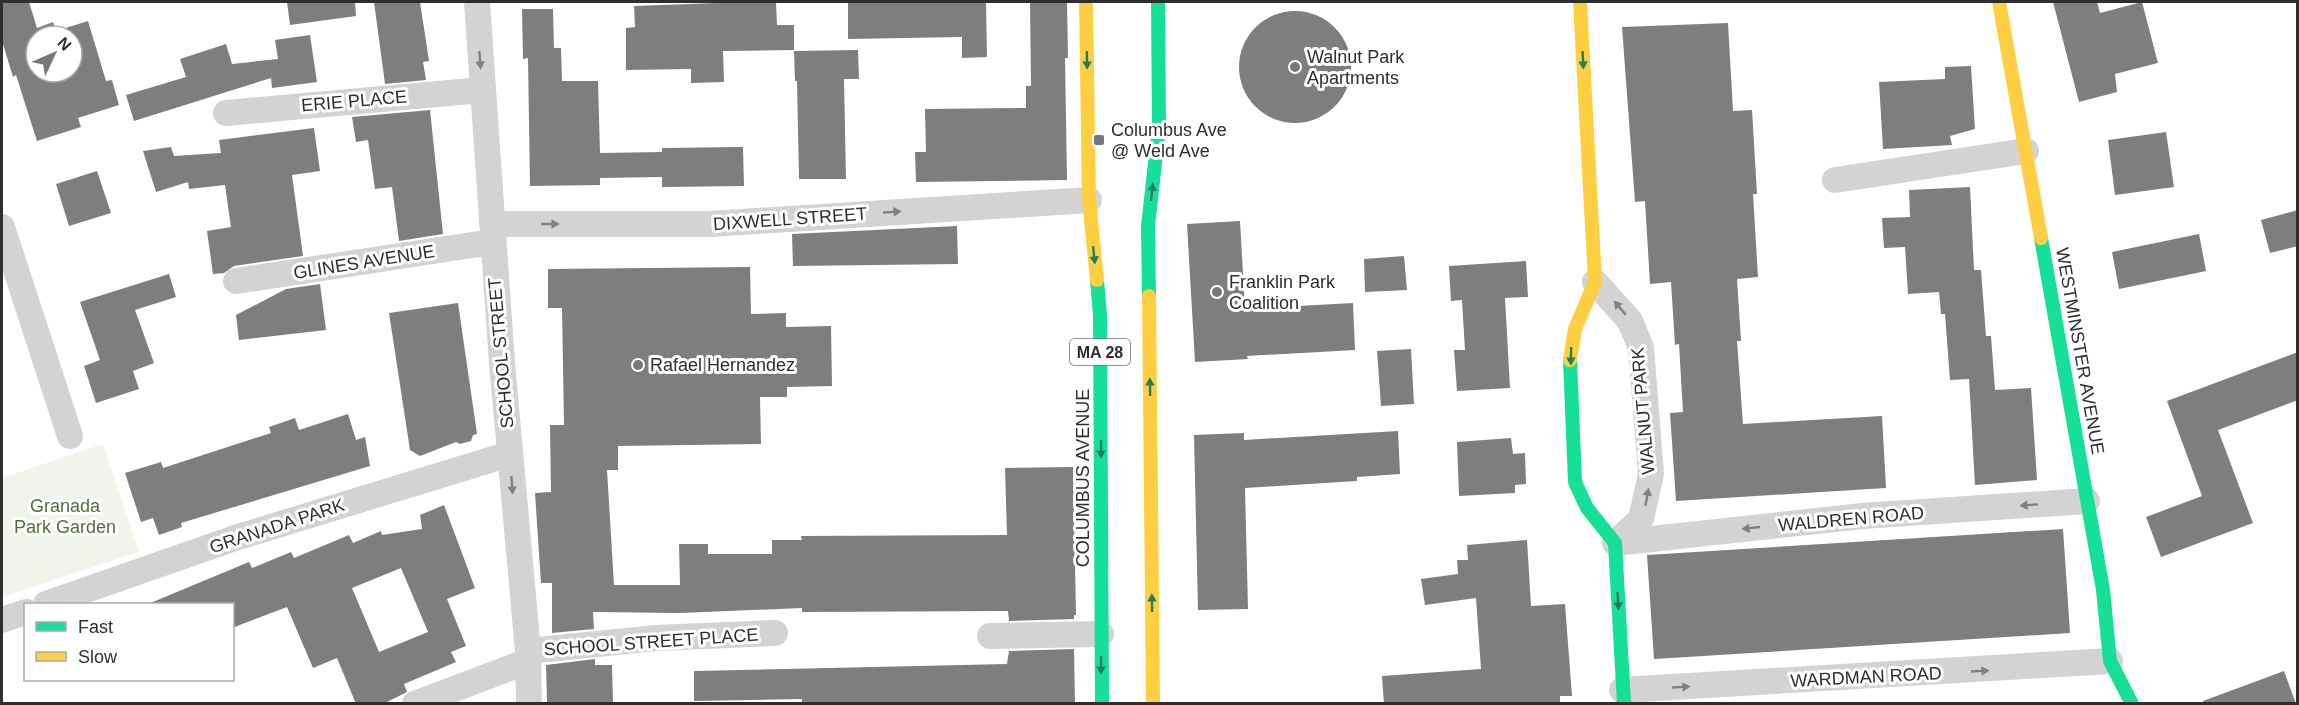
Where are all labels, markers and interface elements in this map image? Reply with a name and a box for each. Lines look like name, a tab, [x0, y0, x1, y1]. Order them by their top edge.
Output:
north arrow	[24, 24, 84, 84]
text: N	[54, 34, 75, 54]
place label: Walnut Park Apartments	[1307, 47, 1405, 88]
one-way arrow	[476, 50, 485, 69]
one-way arrow	[1082, 50, 1092, 69]
one-way arrow	[1578, 50, 1588, 69]
marker: Walnut Park Apartments	[1288, 60, 1302, 74]
street label: ERIE PLACE	[300, 86, 408, 116]
place label: Columbus Ave @ Weld Ave	[1111, 120, 1227, 161]
marker: Columbus Ave @ Weld Ave	[1092, 133, 1106, 147]
one-way arrow	[1147, 183, 1156, 202]
street label: DIXWELL STREET	[712, 204, 868, 234]
one-way arrow	[882, 208, 901, 217]
one-way arrow	[541, 219, 560, 229]
street label: GLINES AVENUE	[292, 241, 436, 283]
one-way arrow	[1089, 245, 1099, 264]
street label: WESTMINSTER AVENUE	[2052, 246, 2108, 456]
place label: Franklin Park Coalition	[1229, 272, 1336, 313]
street label: SCHOOL STREET	[484, 277, 518, 429]
marker: Franklin Park Coalition	[1210, 285, 1224, 299]
one-way arrow	[1614, 301, 1627, 316]
road number: MA 28	[1070, 339, 1130, 365]
one-way arrow	[1566, 346, 1576, 365]
street label: WALNUT PARK	[1627, 347, 1659, 475]
place label: Rafael Hernandez	[650, 355, 795, 375]
marker: Rafael Hernandez	[631, 358, 645, 372]
one-way arrow	[1145, 378, 1155, 397]
street label: COLUMBUS AVENUE	[1073, 389, 1093, 567]
one-way arrow	[1096, 440, 1106, 459]
one-way arrow	[508, 475, 517, 494]
one-way arrow	[1643, 487, 1652, 506]
street label: GRANADA PARK	[207, 495, 347, 557]
park label: Granada Park Garden	[14, 496, 116, 537]
one-way arrow	[2019, 501, 2038, 510]
street label: WALDREN ROAD	[1777, 503, 1925, 535]
one-way arrow	[1741, 523, 1760, 533]
one-way arrow	[1613, 592, 1622, 611]
one-way arrow	[1147, 594, 1157, 613]
legend	[24, 603, 234, 681]
text: Fast	[78, 617, 113, 637]
street label: SCHOOL STREET PLACE	[543, 625, 759, 659]
text: Slow	[78, 647, 118, 667]
one-way arrow	[1097, 656, 1106, 675]
street label: WARDMAN ROAD	[1790, 663, 1942, 691]
one-way arrow	[1971, 666, 1990, 675]
one-way arrow	[1671, 682, 1690, 692]

